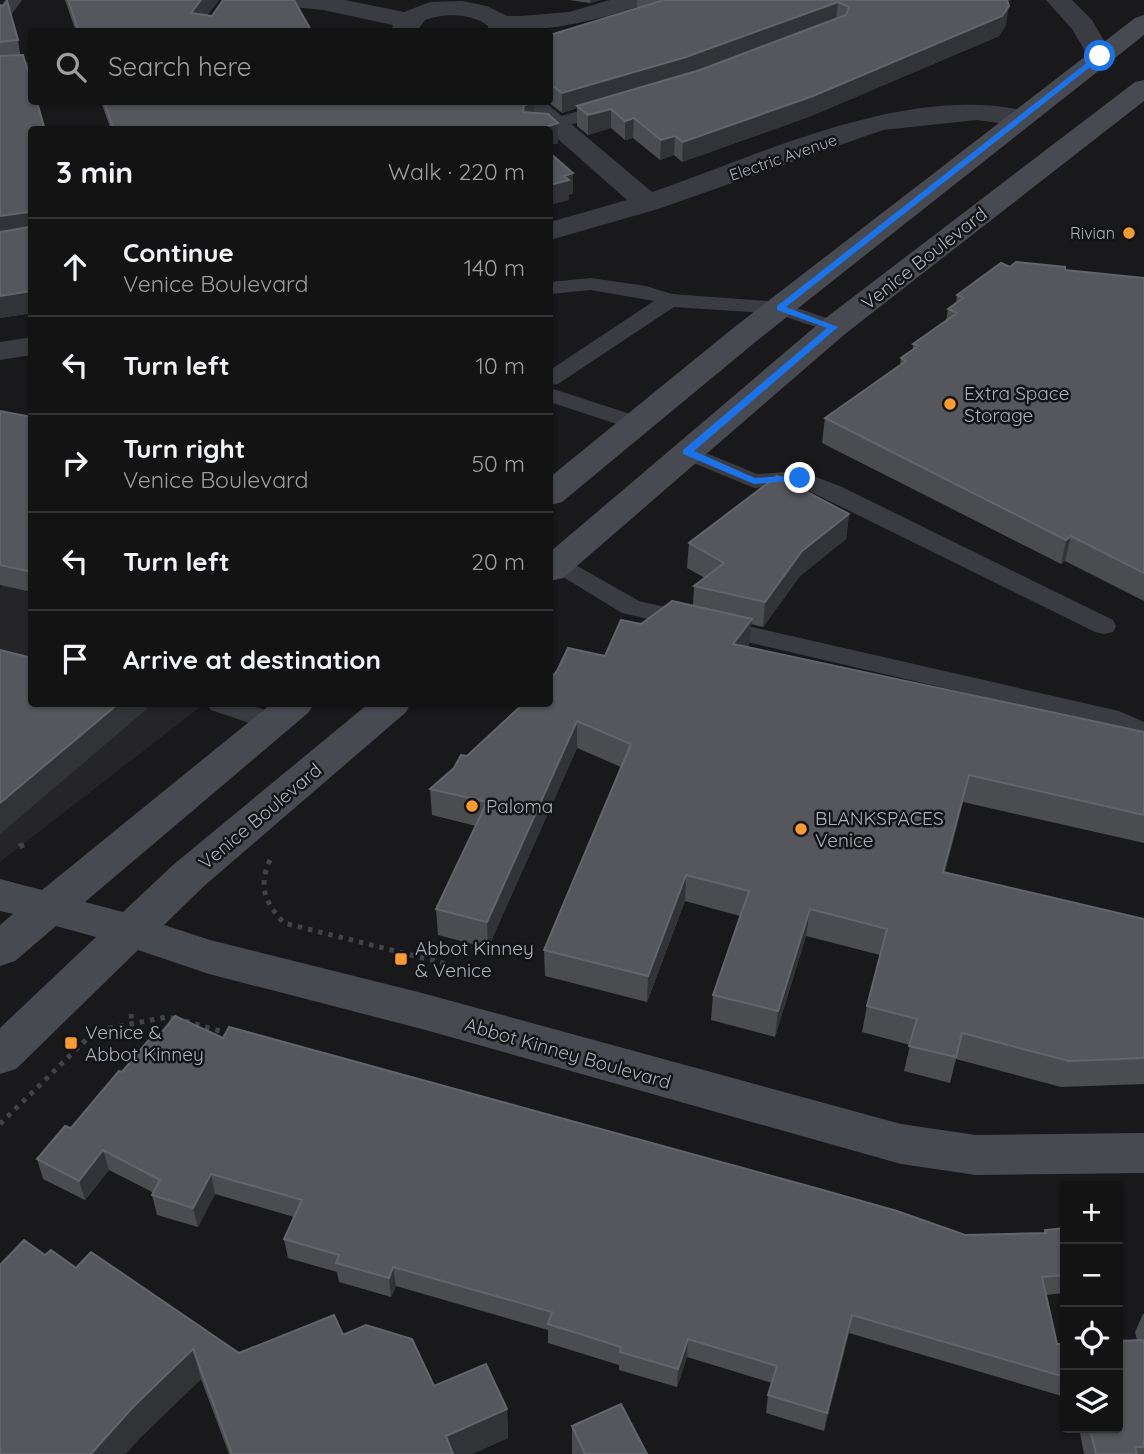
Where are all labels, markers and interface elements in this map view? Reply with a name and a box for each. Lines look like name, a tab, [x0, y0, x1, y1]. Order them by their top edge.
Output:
search box	[28, 28, 553, 105]
route start	[1084, 40, 1115, 71]
icon: search	[52, 48, 90, 86]
text: Search here	[108, 50, 252, 83]
street label: Electric Avenue	[727, 129, 839, 185]
text: 3 min	[56, 153, 133, 191]
text: Walk · 220 m	[388, 157, 525, 186]
street label: Venice Boulevard	[856, 201, 992, 315]
place label: Rivian	[1070, 223, 1115, 243]
marker: Rivian	[1121, 225, 1137, 241]
text: Continue	[123, 236, 234, 269]
icon: ahead	[56, 248, 94, 286]
text: 140 m	[464, 253, 525, 282]
text: Venice Boulevard	[123, 269, 308, 298]
icon: left	[56, 346, 94, 384]
text: Turn left	[123, 349, 230, 382]
text: 10 m	[476, 351, 525, 380]
place label: Extra Space Storage	[964, 381, 1069, 427]
marker: Extra Space Storage	[942, 396, 958, 412]
text: Turn right	[123, 432, 245, 465]
icon: right	[56, 444, 94, 482]
text: 50 m	[472, 449, 525, 478]
route end	[784, 462, 815, 493]
text: Venice Boulevard	[123, 465, 308, 494]
icon: left	[56, 542, 94, 580]
text: Turn left	[123, 545, 230, 578]
text: 20 m	[471, 547, 525, 576]
icon: arrive	[56, 640, 94, 678]
text: Arrive at destination	[123, 643, 381, 676]
street label: Venice Boulevard	[194, 758, 326, 874]
place label: Paloma	[486, 794, 553, 818]
marker: Paloma	[464, 798, 480, 814]
place label: BLANKSPACES Venice	[815, 806, 944, 852]
marker: BLANKSPACES Venice	[793, 821, 809, 837]
place label: Abbot Kinney & Venice	[415, 936, 534, 982]
marker: Abbot Kinney & Venice	[393, 951, 409, 967]
street label: Abbot Kinney Boulevard	[462, 1012, 674, 1094]
place label: Venice & Abbot Kinney	[85, 1020, 204, 1066]
marker: Venice & Abbot Kinney	[63, 1035, 79, 1051]
map controls	[1060, 1181, 1123, 1433]
button: +	[1060, 1181, 1123, 1244]
button: −	[1060, 1244, 1123, 1307]
button: locate	[1060, 1307, 1123, 1370]
button: layers	[1060, 1370, 1123, 1433]

